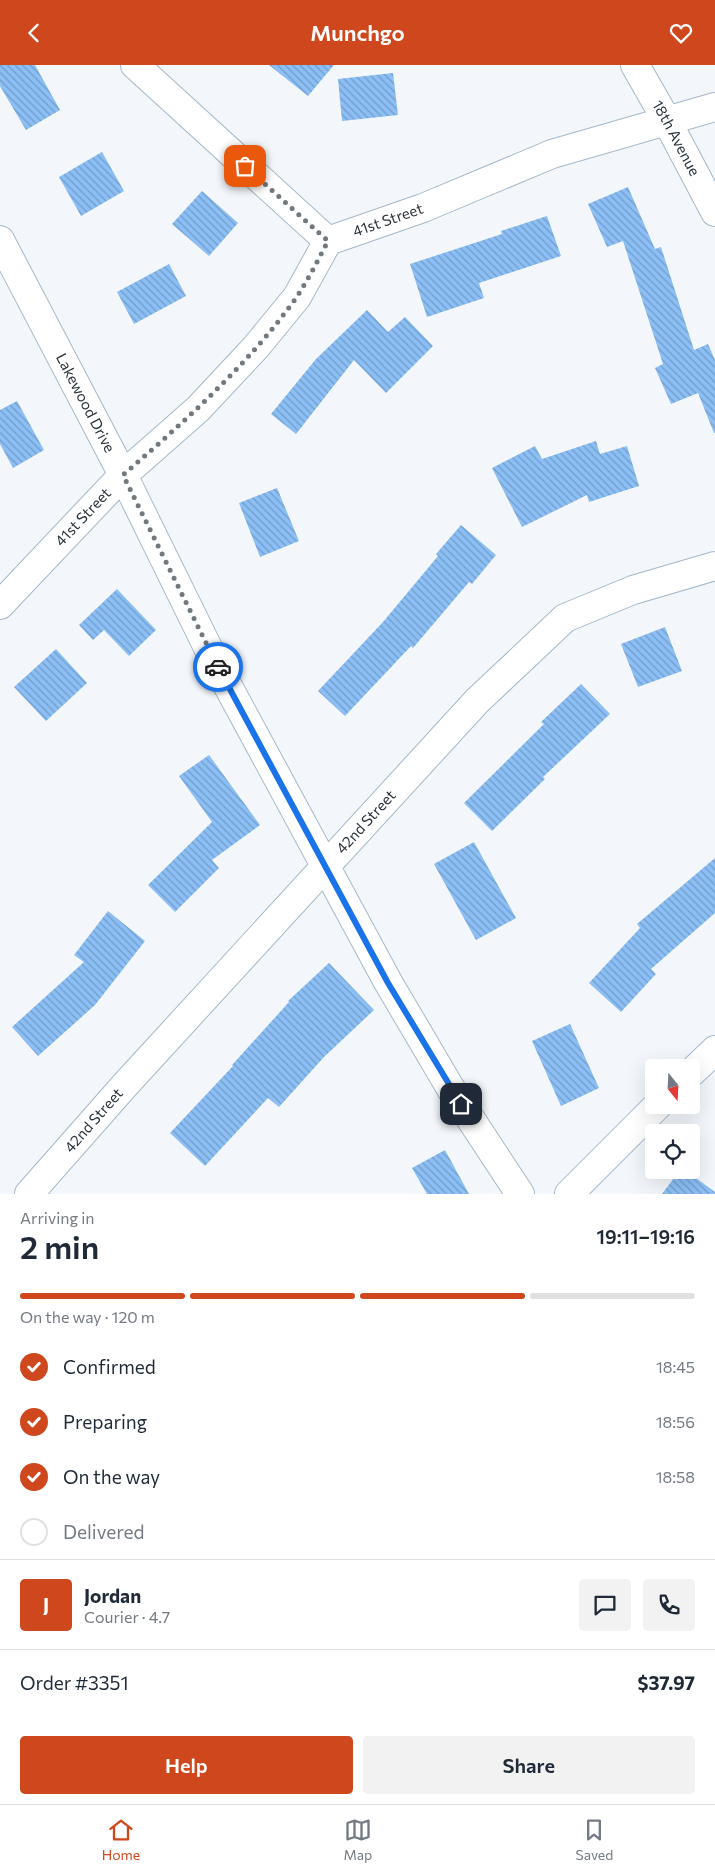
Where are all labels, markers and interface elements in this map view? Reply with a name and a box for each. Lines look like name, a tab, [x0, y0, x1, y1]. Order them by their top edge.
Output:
icon: back	[20, 19, 48, 47]
text: Munchgo	[310, 19, 405, 46]
icon: heart	[667, 19, 695, 47]
street label: 18th Avenue	[649, 97, 704, 179]
pin	[224, 145, 266, 187]
icon: bag	[231, 152, 259, 180]
street label: 41st Street	[350, 199, 425, 240]
street label: Lakewood Drive	[53, 350, 120, 455]
street label: 41st Street	[51, 484, 114, 549]
courier	[193, 642, 243, 692]
icon: car	[204, 653, 232, 681]
street label: 42nd Street	[332, 786, 399, 857]
north arrow	[645, 1059, 700, 1114]
map controls	[645, 1059, 700, 1179]
pin	[440, 1083, 482, 1125]
street label: 42nd Street	[60, 1084, 126, 1156]
icon: home	[447, 1090, 475, 1118]
button: locate	[645, 1124, 700, 1179]
text: Arriving in	[20, 1208, 94, 1227]
text: 19:11–19:16	[597, 1225, 695, 1248]
text: 2 min	[20, 1226, 99, 1266]
text: On the way · 120 m	[20, 1307, 155, 1326]
icon: check	[20, 1353, 48, 1381]
text: Confirmed	[63, 1355, 156, 1378]
text: 18:45	[656, 1357, 695, 1376]
icon: check	[20, 1408, 48, 1436]
text: Preparing	[63, 1410, 147, 1433]
text: 18:56	[656, 1412, 695, 1431]
icon: check	[20, 1463, 48, 1491]
text: On the way	[63, 1465, 160, 1488]
text: 18:58	[656, 1467, 695, 1486]
text: Delivered	[63, 1520, 144, 1543]
button: chat	[579, 1579, 631, 1631]
button: phone	[643, 1579, 695, 1631]
text: Jordan	[84, 1584, 141, 1607]
text: J	[43, 1593, 49, 1616]
text: Courier · 4.7	[84, 1607, 170, 1626]
text: Order #3351	[20, 1671, 129, 1694]
text: $37.97	[637, 1671, 695, 1694]
button: Help	[20, 1736, 353, 1794]
button: Share	[363, 1736, 695, 1794]
tab: Home	[102, 1816, 140, 1863]
tab: Map	[343, 1816, 372, 1863]
tab: Saved	[576, 1816, 613, 1863]

